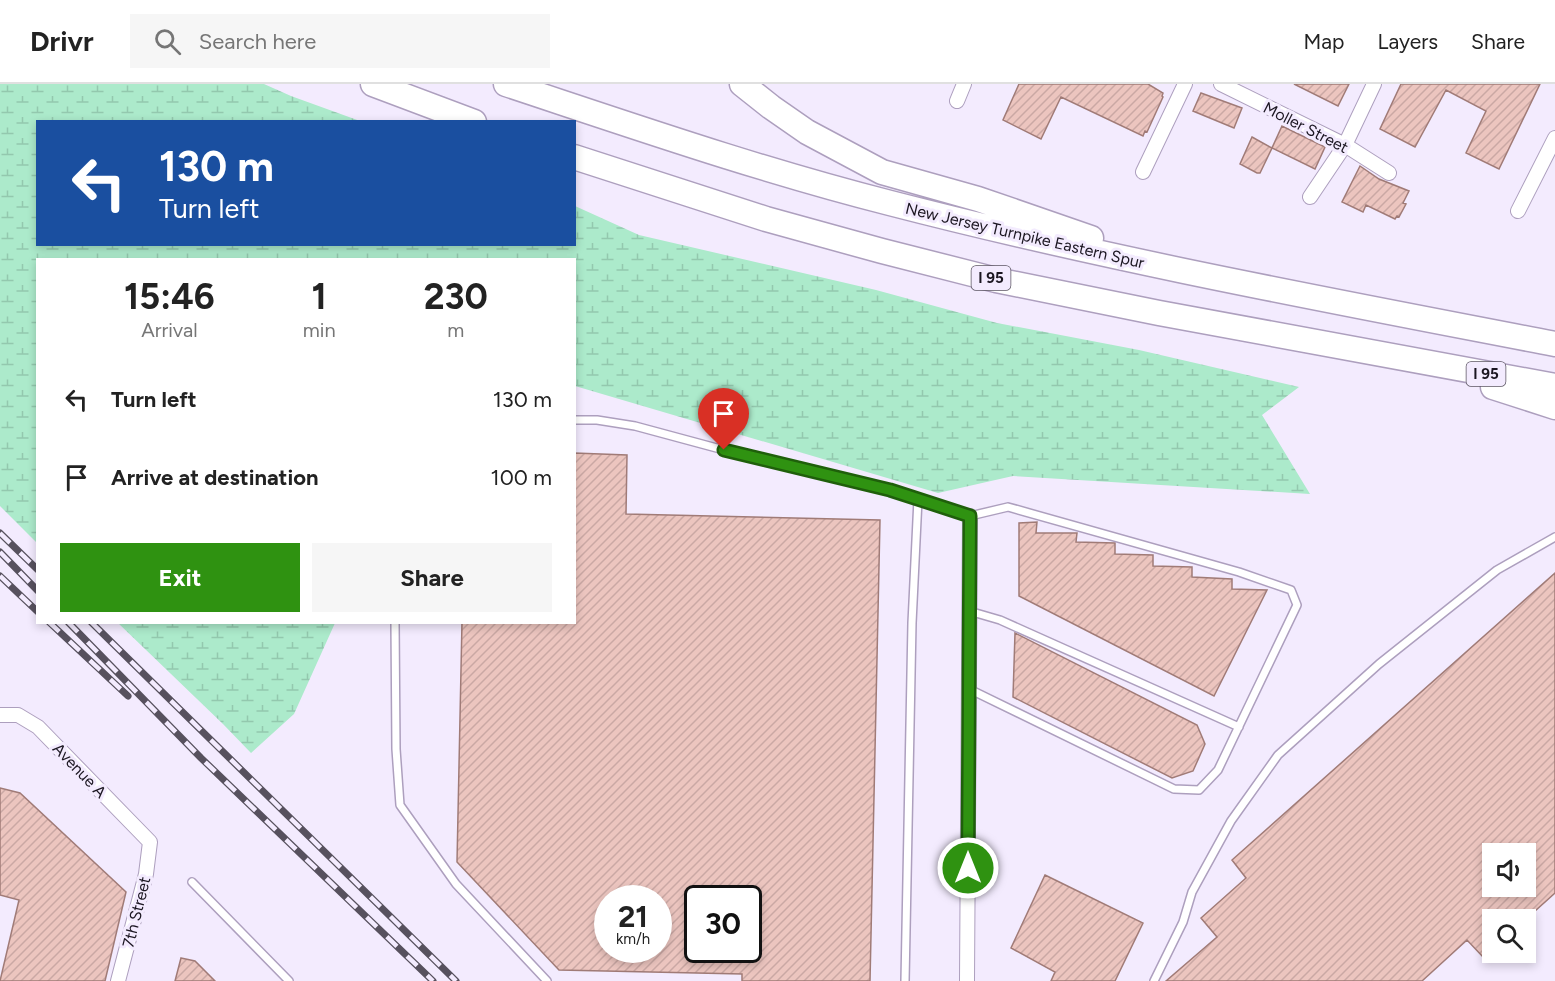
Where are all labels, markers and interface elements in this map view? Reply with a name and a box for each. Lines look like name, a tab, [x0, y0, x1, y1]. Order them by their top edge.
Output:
search box	[130, 14, 550, 68]
text: Drivr	[30, 24, 94, 58]
icon: search	[151, 25, 184, 58]
text: Search here	[199, 28, 316, 55]
text: Map	[1304, 29, 1344, 54]
text: Layers	[1377, 29, 1438, 54]
text: Share	[1471, 29, 1525, 54]
street label: Moller Street	[1260, 98, 1351, 157]
text: 130 m	[159, 141, 274, 192]
icon: left	[60, 144, 138, 222]
text: Turn left	[159, 192, 259, 225]
street label: New Jersey Turnpike Eastern Spur	[904, 199, 1147, 272]
road number: I 95	[972, 266, 1010, 290]
text: 15:46	[124, 275, 215, 318]
text: 1	[312, 275, 327, 318]
text: 230	[424, 275, 488, 318]
text: Arrival	[141, 318, 198, 342]
text: min	[303, 318, 336, 342]
text: m	[447, 318, 464, 342]
road number: I 95	[1466, 362, 1506, 386]
icon: left	[60, 383, 93, 416]
text: Turn left	[111, 386, 197, 413]
text: 130 m	[493, 386, 552, 413]
pin	[698, 388, 749, 450]
icon: arrive	[707, 397, 740, 430]
icon: arrive	[60, 461, 93, 494]
text: Arrive at destination	[111, 464, 319, 491]
text: 100 m	[491, 464, 552, 491]
button: Exit	[60, 543, 300, 612]
button: Share	[312, 543, 552, 612]
street label: Avenue A	[49, 739, 111, 802]
position arrow	[936, 836, 1000, 900]
map controls	[1482, 843, 1536, 963]
button: sound	[1482, 843, 1536, 897]
street label: 7th Street	[119, 875, 154, 950]
speed limit sign: 30	[684, 885, 762, 963]
text: 21	[618, 898, 648, 935]
button: search	[1482, 909, 1536, 963]
text: km/h	[616, 930, 650, 948]

